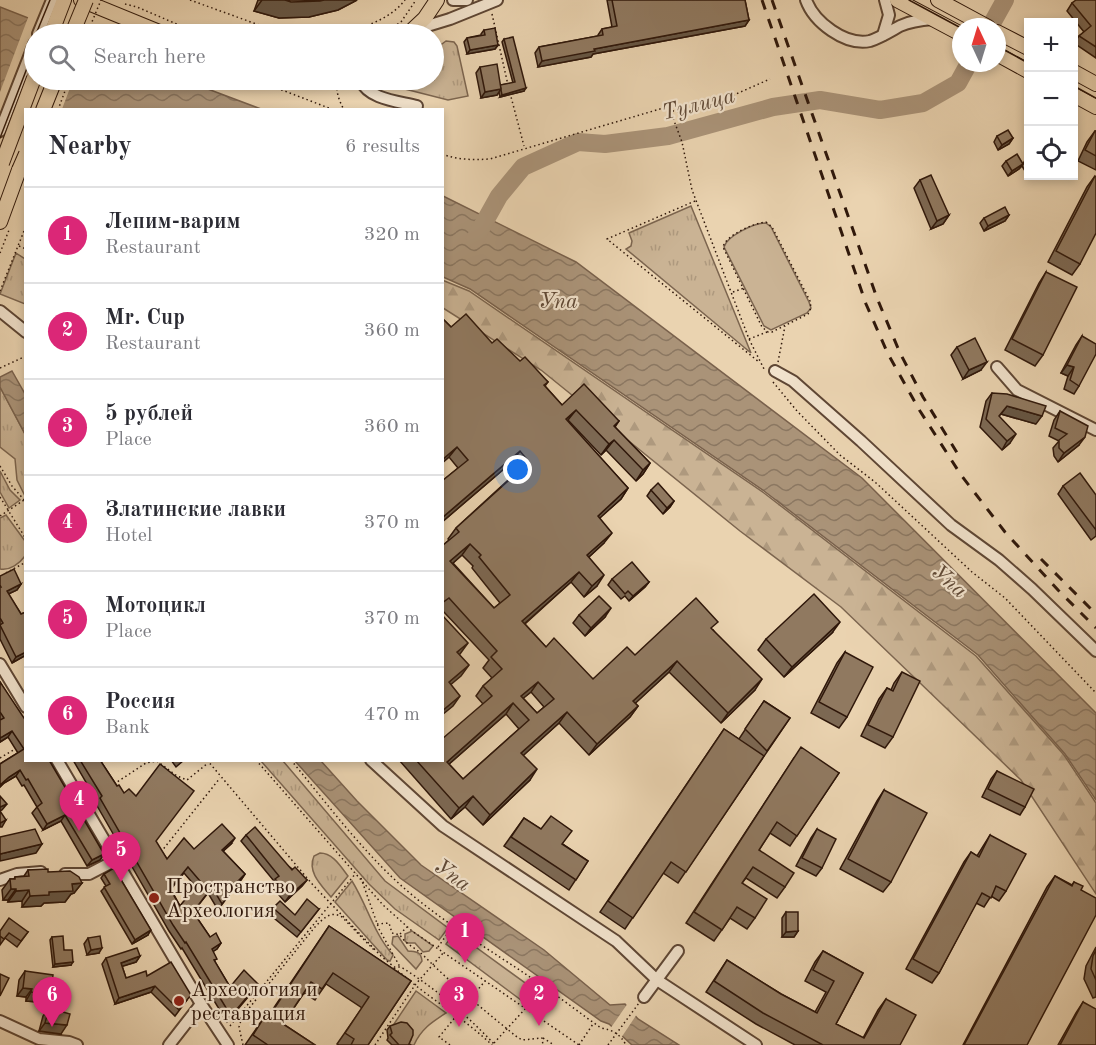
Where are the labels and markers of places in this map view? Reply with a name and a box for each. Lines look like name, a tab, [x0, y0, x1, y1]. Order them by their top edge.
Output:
pin: 4	[60, 782, 98, 831]
pin: 5	[102, 832, 140, 882]
place label: Пространство Археология	[166, 877, 295, 922]
marker: Пространство Археология	[147, 891, 161, 905]
pin: 1	[446, 914, 484, 963]
pin: 2	[520, 976, 558, 1026]
pin: 6	[32, 978, 72, 1027]
pin: 3	[440, 978, 478, 1027]
place label: Археология и реставрация	[191, 980, 317, 1025]
marker: Археология и реставрация	[172, 994, 186, 1008]

